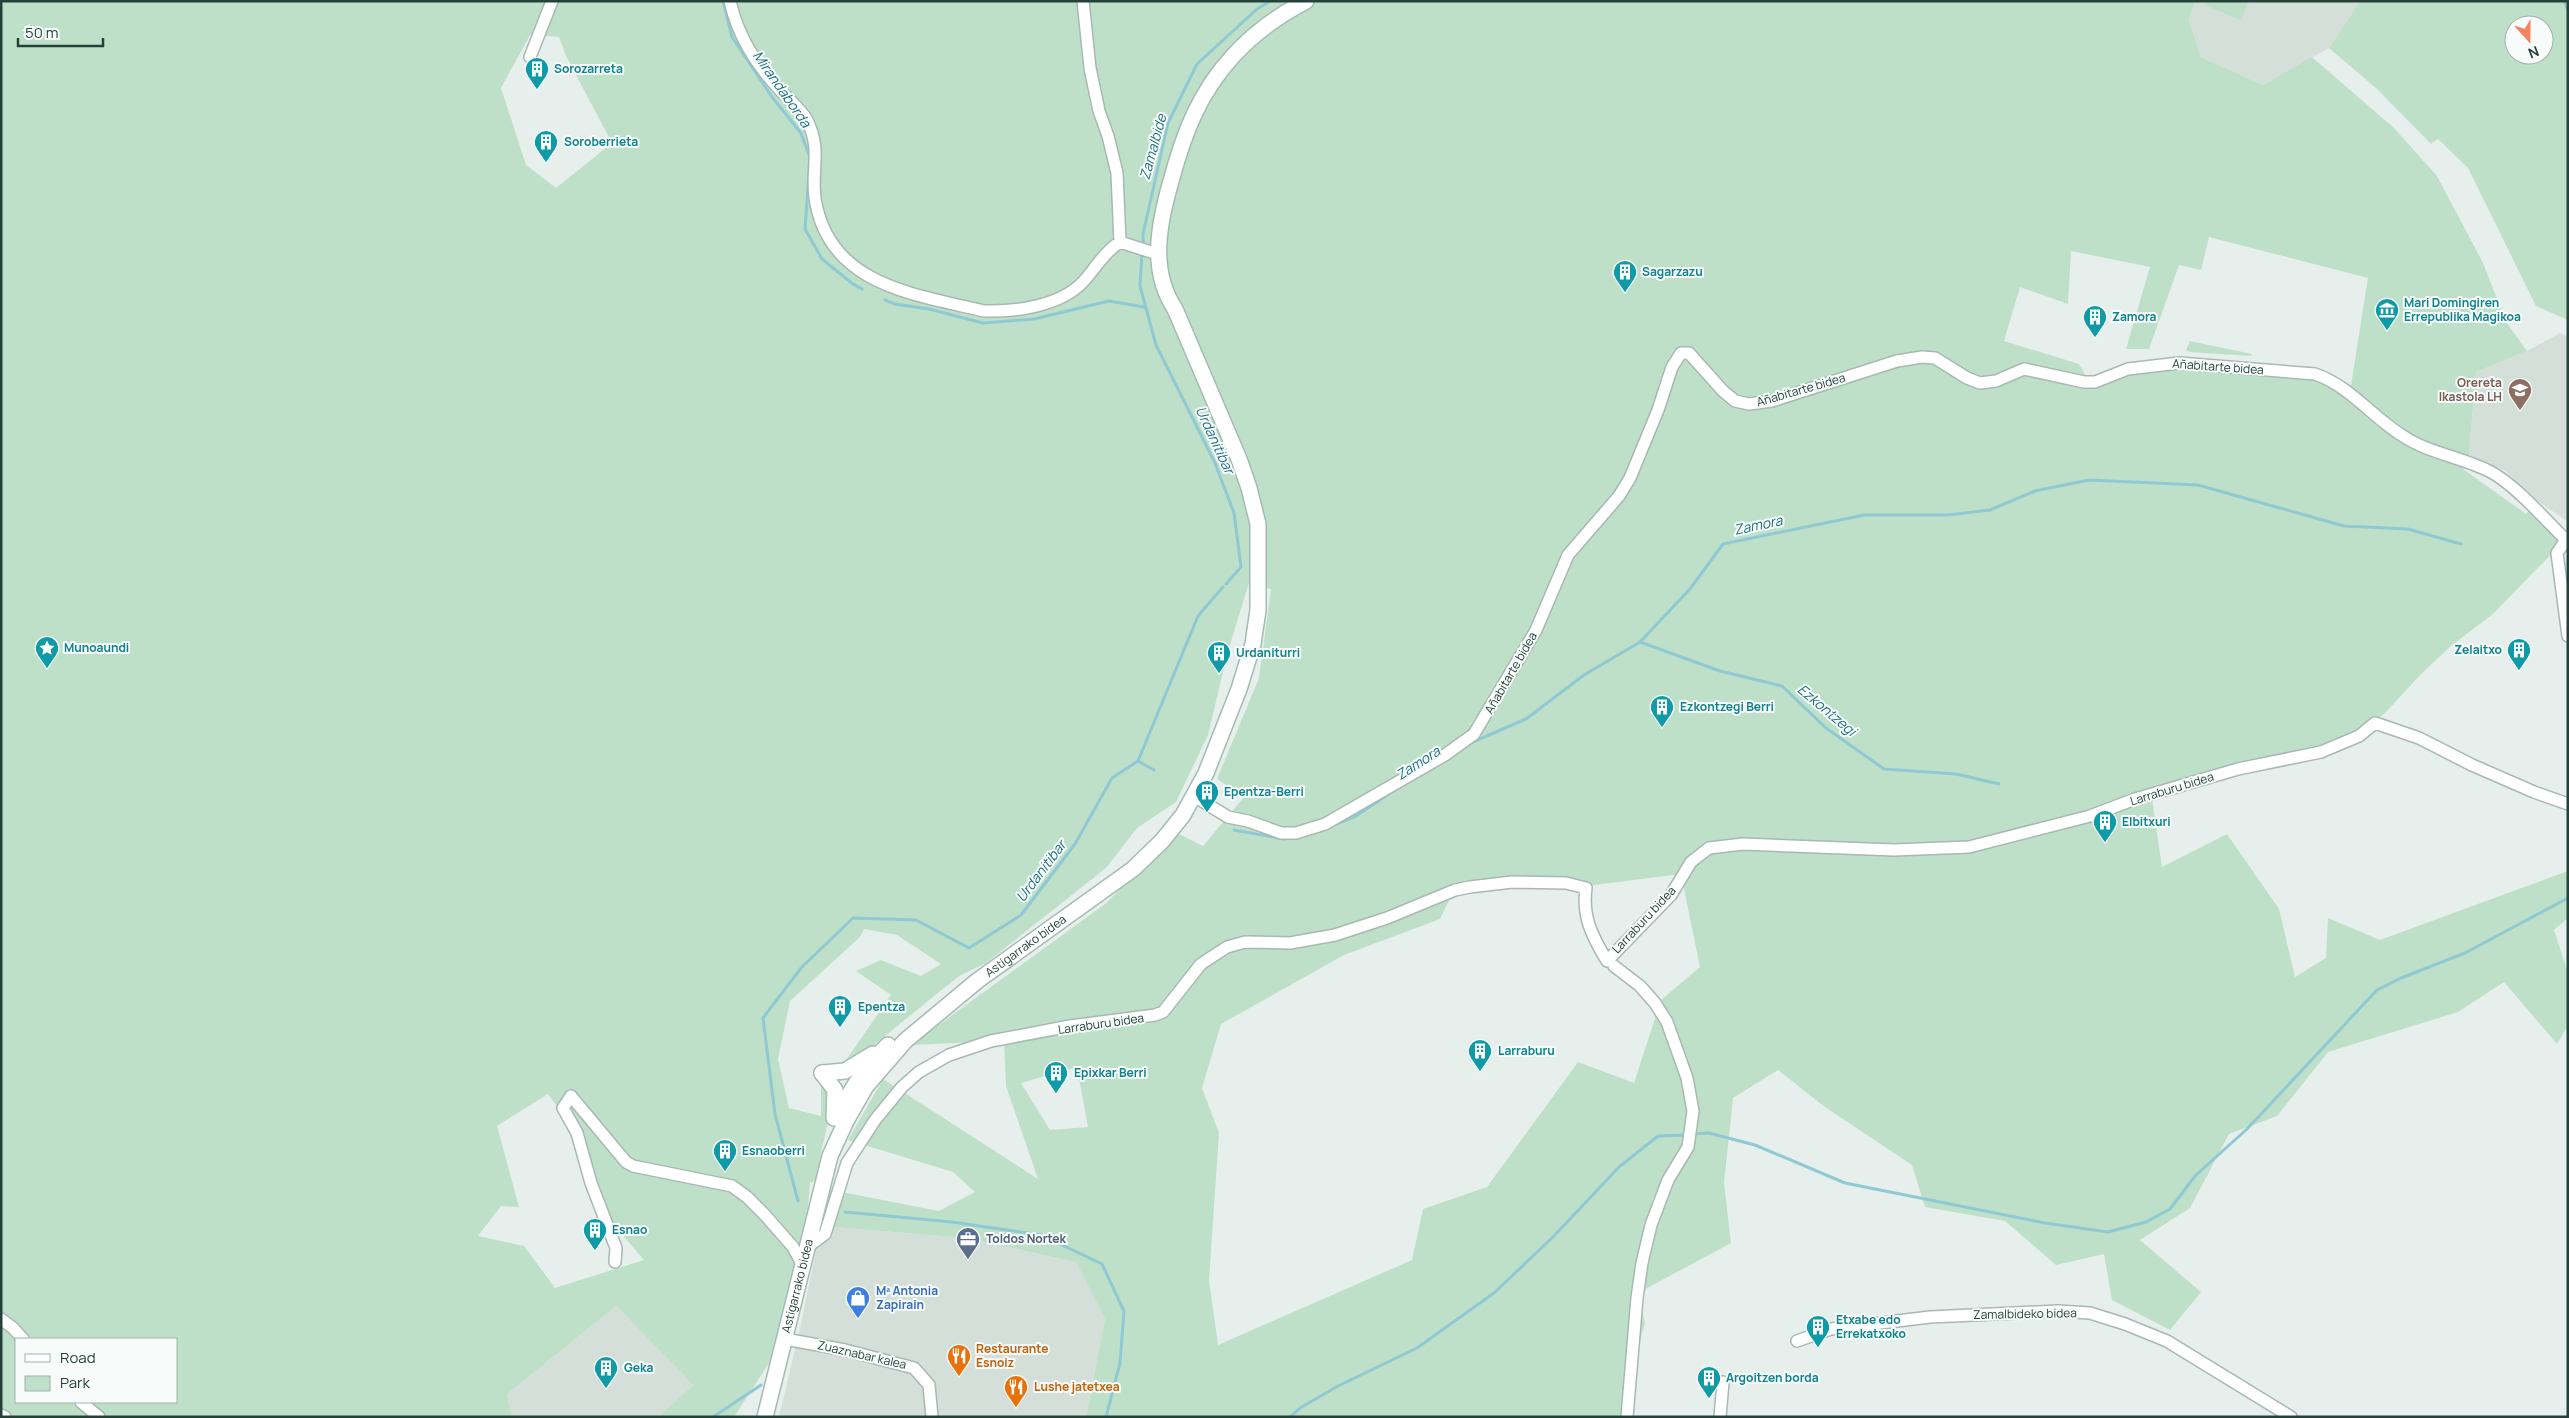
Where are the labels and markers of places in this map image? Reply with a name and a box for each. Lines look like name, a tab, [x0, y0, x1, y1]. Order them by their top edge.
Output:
building icon: Sorozarreta	[524, 56, 550, 90]
place label: Sorozarreta	[554, 60, 623, 77]
building icon: Soroberrieta	[533, 129, 559, 163]
place label: Soroberrieta	[564, 133, 638, 150]
building icon: Sagarzazu	[1612, 259, 1638, 293]
place label: Sagarzazu	[1642, 263, 1703, 280]
place label: Mari Domingiren Errepublika Magikoa	[2404, 294, 2521, 325]
museum icon: Mari Domingiren Errepublika Magikoa	[2374, 297, 2400, 331]
building icon: Zamora	[2082, 304, 2108, 338]
place label: Zamora	[2112, 308, 2157, 325]
place label: Orereta Ikastola LH	[2439, 374, 2502, 405]
school or university icon: Orereta Ikastola LH	[2507, 377, 2533, 411]
place icon: Munoaundi	[34, 635, 60, 669]
building icon: Zelaitxo	[2506, 637, 2532, 671]
place label: Munoaundi	[64, 639, 129, 656]
building icon: Urdaniturri	[1206, 640, 1232, 674]
place label: Zelaitxo	[2454, 641, 2502, 658]
place label: Urdaniturri	[1236, 644, 1300, 661]
building icon: Ezkontzegi Berri	[1649, 694, 1675, 728]
place label: Ezkontzegi Berri	[1680, 698, 1774, 715]
building icon: Epentza-Berri	[1194, 779, 1220, 813]
place label: Epentza-Berri	[1224, 783, 1304, 800]
building icon: Elbitxuri	[2092, 809, 2118, 843]
place label: Elbitxuri	[2122, 813, 2171, 830]
building icon: Epentza	[827, 994, 853, 1028]
place label: Epentza	[858, 998, 905, 1015]
building icon: Larraburu	[1467, 1038, 1493, 1072]
place label: Larraburu	[1498, 1042, 1555, 1059]
building icon: Epixkar Berri	[1043, 1060, 1069, 1094]
place label: Epixkar Berri	[1074, 1064, 1147, 1081]
building icon: Esnaoberri	[712, 1138, 738, 1172]
place label: Esnaoberri	[742, 1142, 805, 1159]
building icon: Esnao	[582, 1217, 608, 1251]
place label: Esnao	[612, 1221, 647, 1238]
office icon: Toldos Nortek	[955, 1226, 981, 1260]
place label: Toldos Nortek	[986, 1230, 1067, 1247]
place label: Mª Antonia Zapirain	[876, 1282, 938, 1313]
shop icon: Mª Antonia Zapirain	[845, 1285, 871, 1319]
place label: Etxabe edo Errekatxoko	[1836, 1311, 1906, 1342]
building icon: Etxabe edo Errekatxoko	[1805, 1314, 1831, 1348]
place label: Restaurante Esnoiz	[976, 1340, 1048, 1371]
restaurant icon: Restaurante Esnoiz	[946, 1343, 972, 1377]
building icon: Geka	[593, 1355, 619, 1389]
place label: Geka	[624, 1359, 653, 1376]
building icon: Argoitzen borda	[1696, 1365, 1722, 1399]
place label: Argoitzen borda	[1726, 1369, 1819, 1386]
restaurant icon: Lushe jatetxea	[1003, 1374, 1029, 1408]
place label: Lushe jatetxea	[1034, 1378, 1120, 1395]

